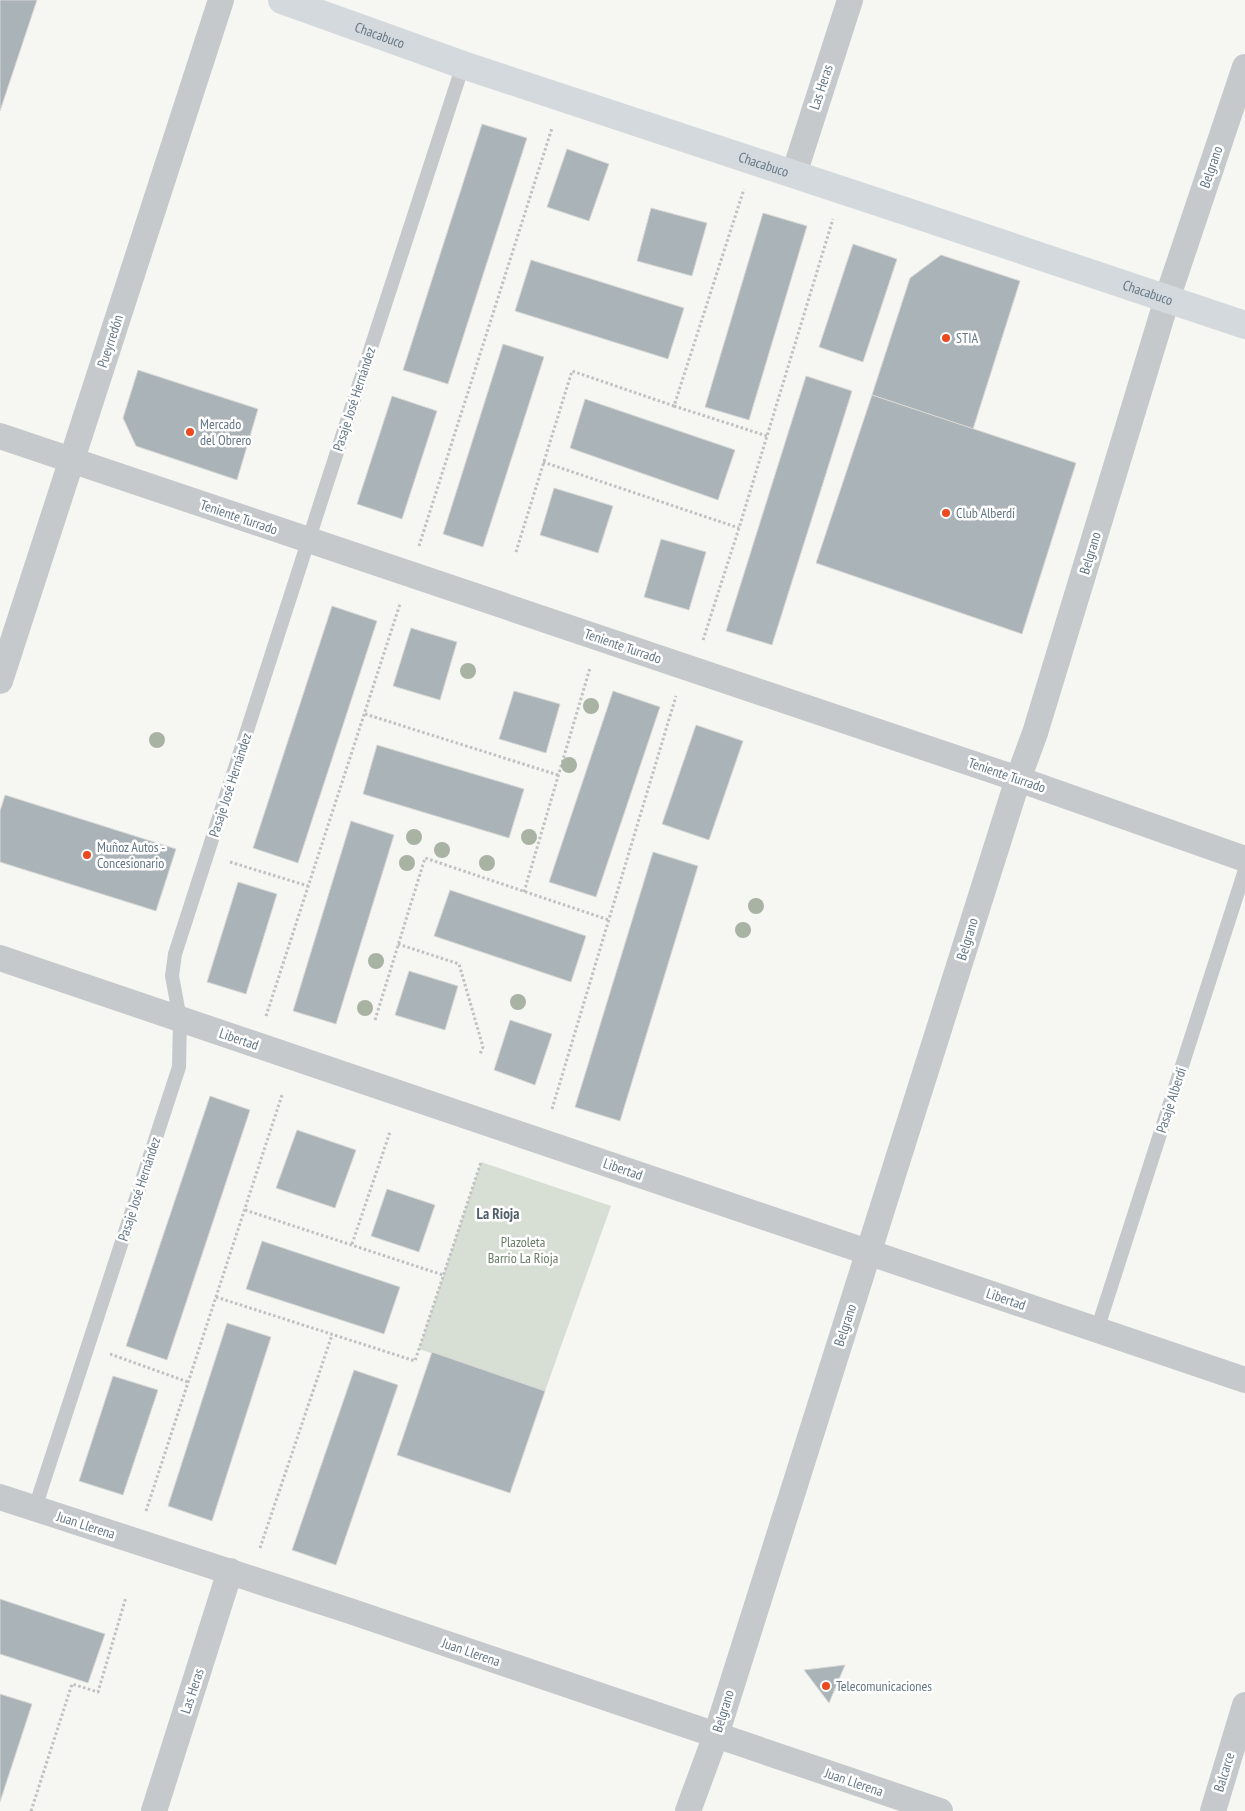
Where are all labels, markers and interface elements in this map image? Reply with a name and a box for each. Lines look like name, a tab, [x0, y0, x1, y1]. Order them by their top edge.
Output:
street label: Chacabuco	[352, 18, 407, 52]
street label: Las Heras	[805, 62, 837, 112]
street label: Belgrano	[1195, 144, 1227, 190]
street label: Chacabuco	[736, 148, 791, 181]
street label: Chacabuco	[1121, 276, 1175, 309]
street label: Pueyrredón	[93, 312, 127, 370]
place label: STIA	[956, 329, 979, 347]
marker: STIA	[940, 332, 952, 344]
street label: Pasaje José Hernández	[329, 345, 379, 453]
place label: Mercado del Obrero	[200, 415, 251, 449]
marker: Mercado del Obrero	[184, 426, 196, 438]
street label: Teniente Turrado	[198, 495, 280, 539]
place label: Club Alberdi	[956, 504, 1015, 522]
marker: Club Alberdi	[940, 507, 952, 519]
street label: Belgrano	[1075, 530, 1105, 576]
street label: Teniente Turrado	[582, 624, 664, 668]
street label: Pasaje José Hernández	[205, 731, 255, 839]
street label: Teniente Turrado	[966, 753, 1048, 797]
place label: Muñoz Autos - Concesionario	[97, 838, 165, 872]
marker: Muñoz Autos - Concesionario	[81, 849, 93, 861]
street label: Belgrano	[952, 916, 982, 962]
street label: Libertad	[217, 1024, 261, 1054]
street label: Pasaje Alberdi	[1152, 1065, 1190, 1135]
street label: Pasaje José Hernández	[114, 1135, 164, 1243]
street label: Libertad	[601, 1154, 645, 1184]
district label: La Rioja	[477, 1204, 519, 1223]
park label: Plazoleta Barrio La Rioja	[488, 1233, 558, 1267]
street label: Libertad	[984, 1284, 1028, 1314]
street label: Belgrano	[830, 1302, 860, 1348]
street label: Juan Llerena	[54, 1507, 117, 1543]
street label: Juan Llerena	[439, 1633, 502, 1670]
street label: Las Heras	[176, 1666, 208, 1716]
place label: Telecomunicaciones	[836, 1677, 932, 1695]
marker: Telecomunicaciones	[820, 1680, 832, 1692]
street label: Belgrano	[708, 1688, 738, 1734]
street label: Balcarce	[1209, 1750, 1239, 1794]
street label: Juan Llerena	[822, 1763, 885, 1800]

